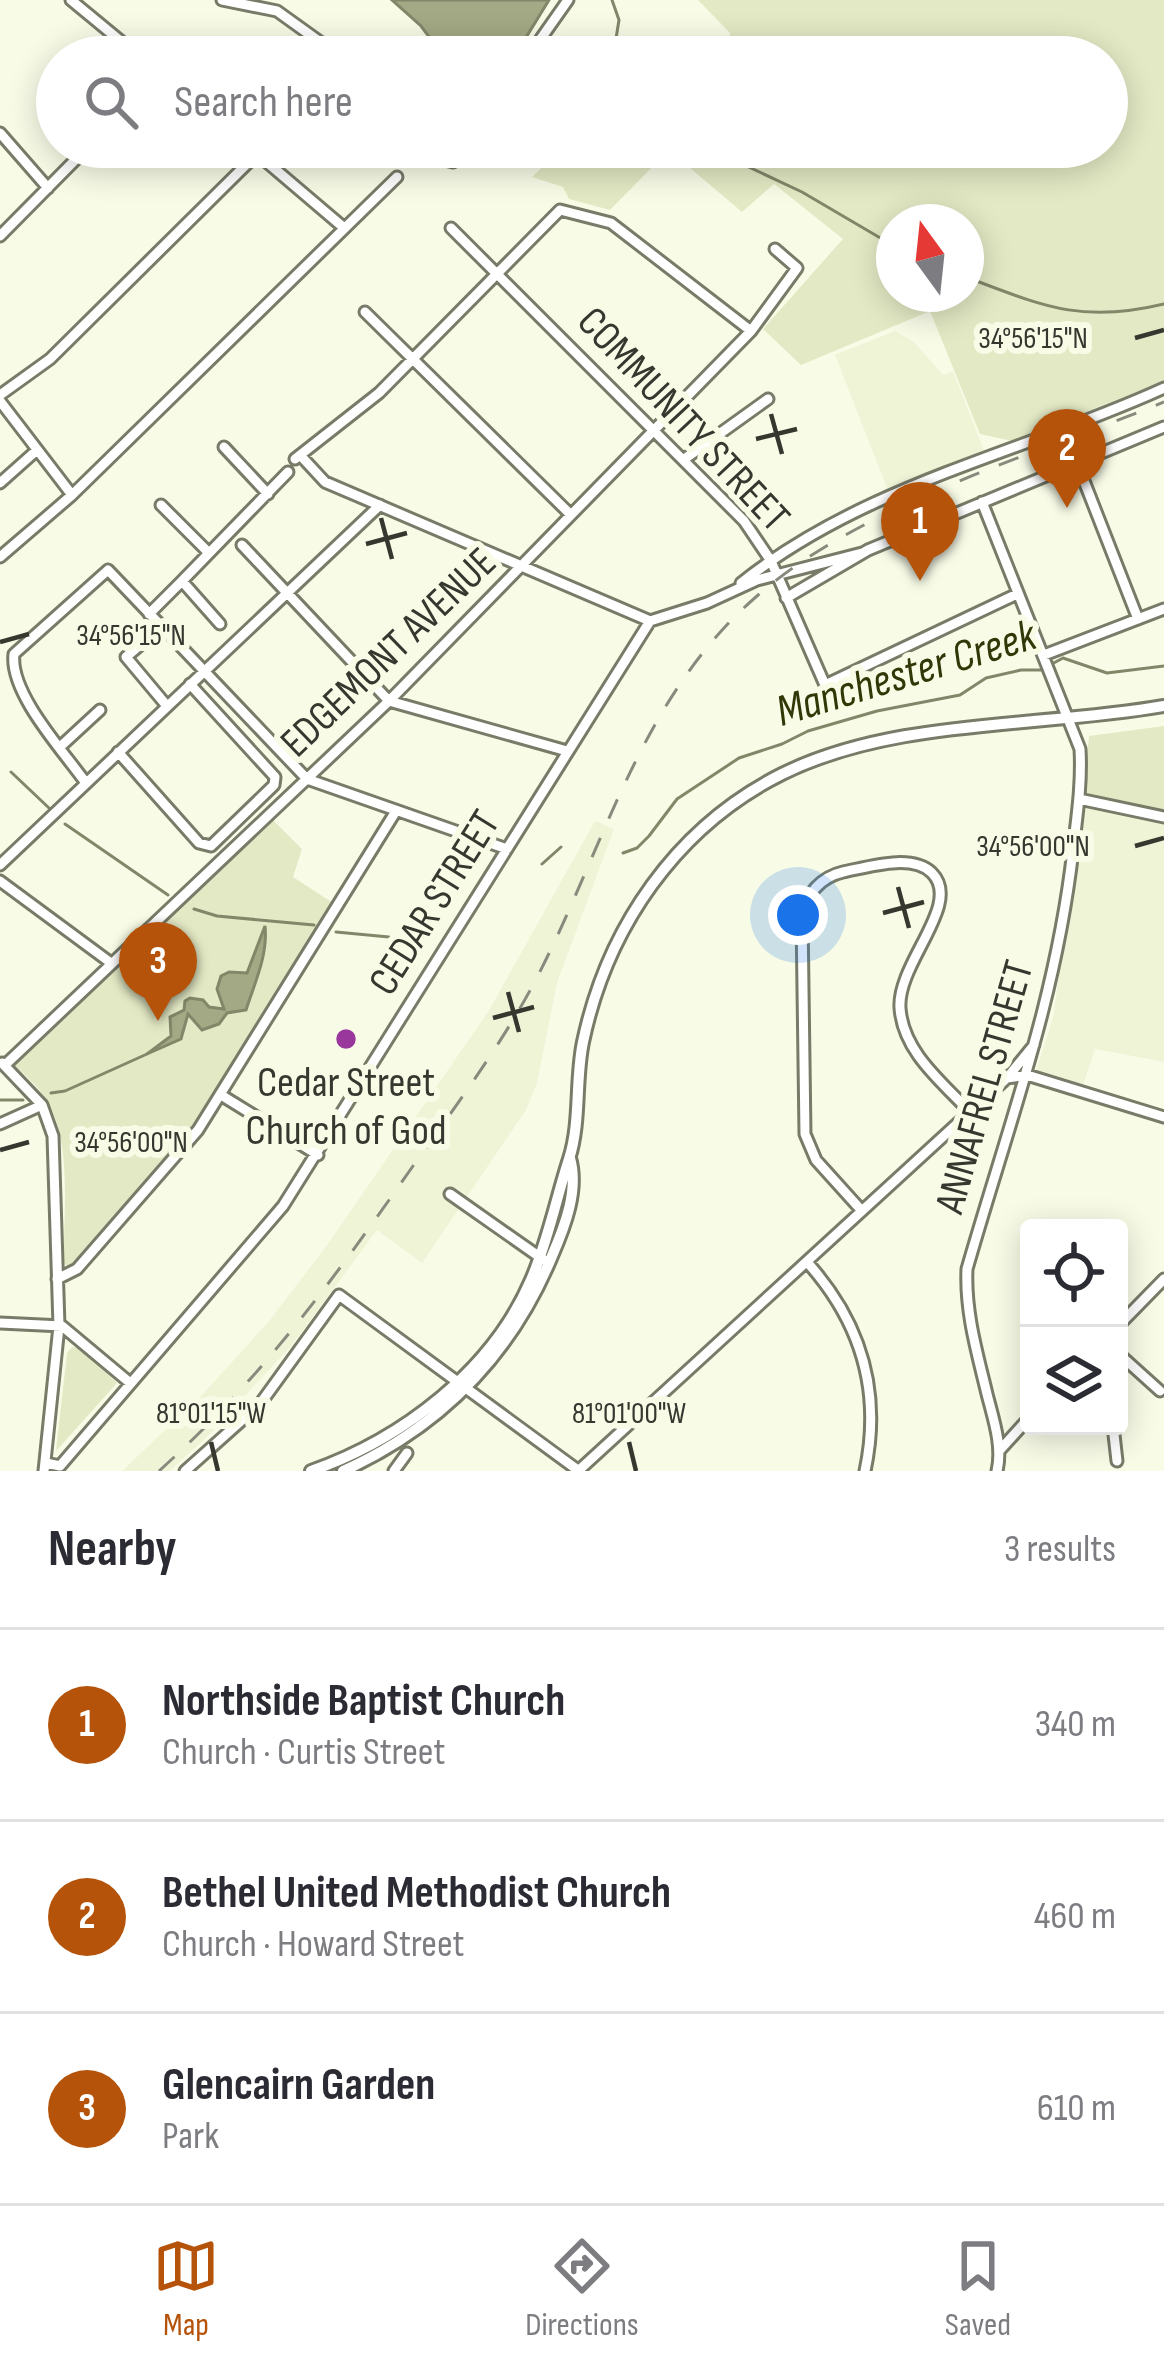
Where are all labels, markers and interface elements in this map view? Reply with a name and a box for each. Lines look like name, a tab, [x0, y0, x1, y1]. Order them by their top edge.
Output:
search box	[36, 36, 1128, 168]
icon: search	[78, 69, 144, 135]
text: Search here	[174, 75, 353, 130]
north arrow	[876, 204, 984, 312]
street label: COMMUNITY STREET	[566, 297, 800, 543]
text: 34°56'15"N	[978, 321, 1088, 357]
pin: 2	[1028, 409, 1106, 508]
pin: 1	[881, 482, 959, 581]
street label: EDGEMONT AVENUE	[271, 538, 507, 768]
water label: Manchester Creek	[770, 608, 1044, 740]
text: 34°56'15"N	[76, 618, 186, 654]
street label: CEDAR STREET	[358, 801, 512, 1005]
text: 34°56'00"N	[976, 829, 1090, 865]
your location	[768, 885, 828, 945]
pin: 3	[119, 922, 197, 1021]
street label: ANNAFREL STREET	[924, 955, 1045, 1220]
marker: Cedar Street Church of God	[333, 1026, 359, 1052]
place label: Cedar Street Church of God	[246, 1058, 446, 1157]
text: 34°56'00"N	[74, 1125, 188, 1161]
map controls	[1020, 1219, 1128, 1435]
button: locate	[1020, 1219, 1128, 1327]
button: layers	[1020, 1327, 1128, 1435]
text: 81°01'15"W	[156, 1396, 266, 1432]
text: 81°01'00"W	[572, 1396, 687, 1432]
text: Nearby	[48, 1519, 177, 1580]
text: 3 results	[1004, 1526, 1116, 1573]
text: Northside Baptist Church	[162, 1674, 565, 1729]
text: 1	[79, 1701, 95, 1748]
text: 340 m	[1035, 1701, 1116, 1748]
text: Church · Curtis Street	[162, 1729, 445, 1776]
text: Bethel United Methodist Church	[162, 1866, 671, 1921]
text: 2	[78, 1893, 96, 1940]
text: 460 m	[1034, 1893, 1116, 1940]
text: Church · Howard Street	[162, 1921, 464, 1968]
text: Glencairn Garden	[162, 2058, 435, 2113]
text: 3	[78, 2085, 96, 2132]
text: 610 m	[1037, 2085, 1116, 2132]
text: Park	[162, 2113, 219, 2160]
tab: Map	[153, 2233, 219, 2345]
tab: Directions	[525, 2233, 639, 2345]
tab: Saved	[945, 2233, 1011, 2345]

